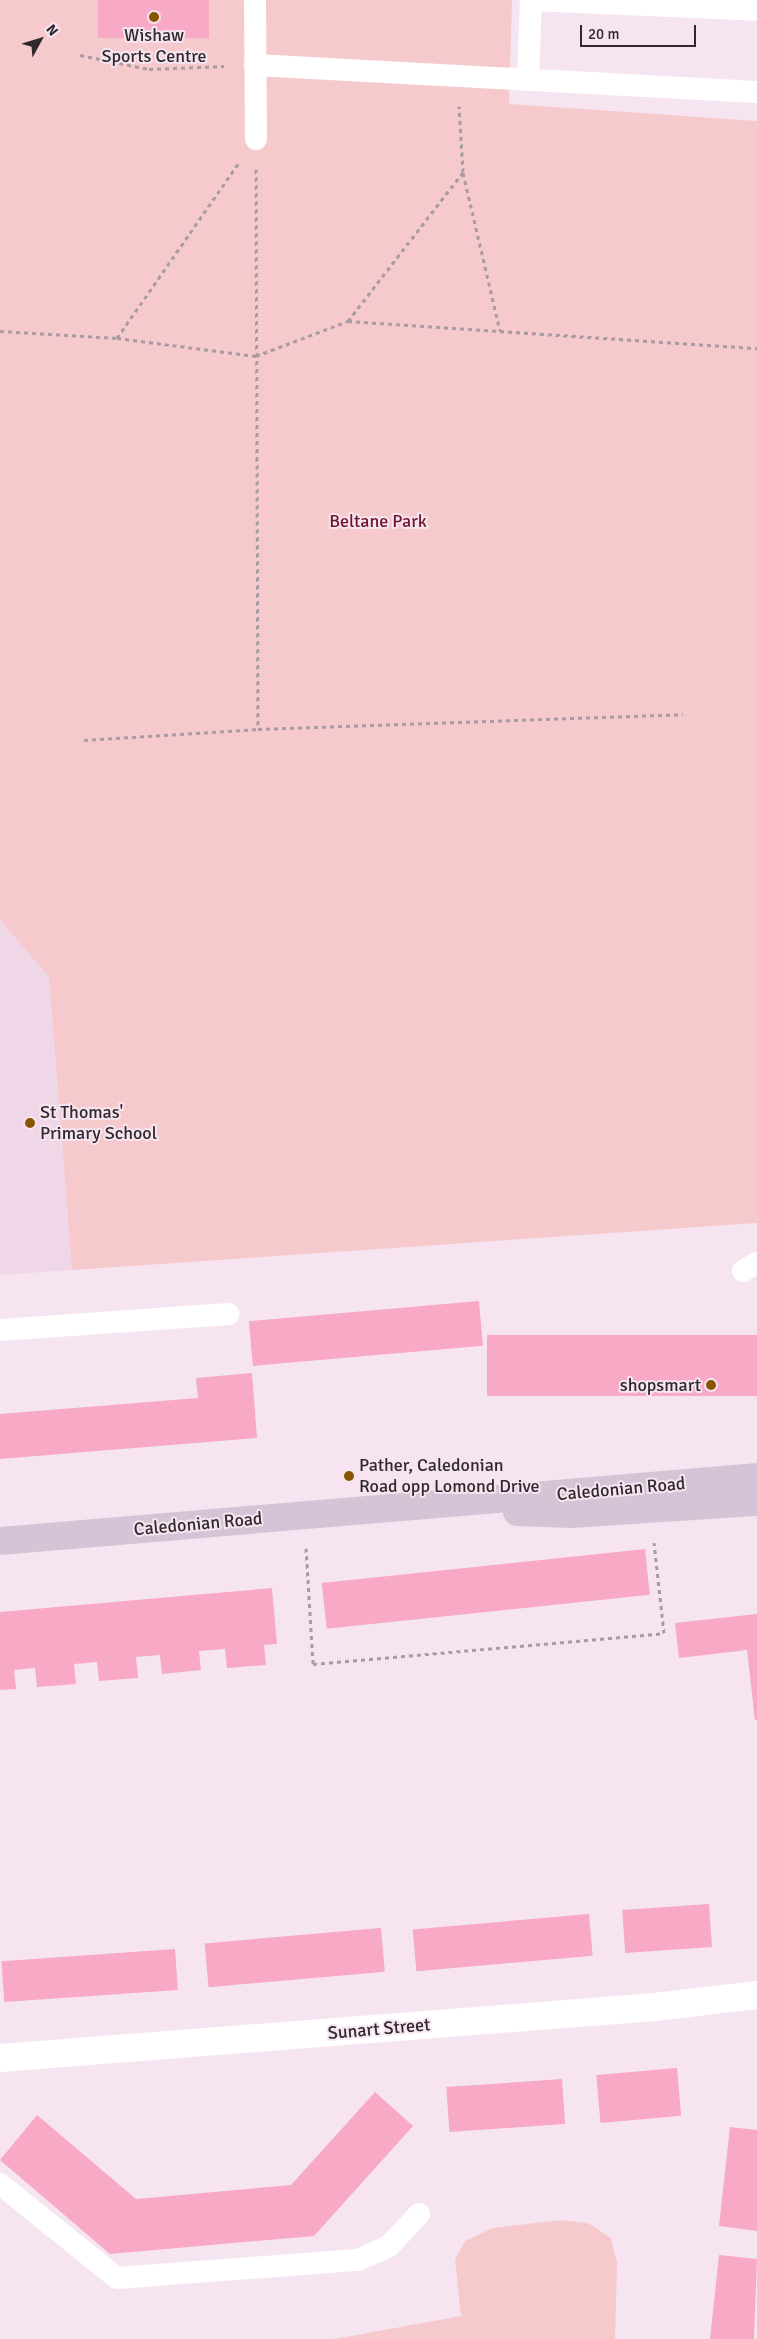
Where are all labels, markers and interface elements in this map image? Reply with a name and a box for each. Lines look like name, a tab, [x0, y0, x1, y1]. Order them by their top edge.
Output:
marker: Wishaw Sports Centre	[148, 11, 160, 23]
north arrow	[15, 15, 65, 65]
scale bar	[582, 15, 698, 47]
text: N	[42, 21, 62, 39]
place label: Wishaw Sports Centre	[101, 25, 207, 68]
text: 20 m	[588, 25, 619, 43]
park label: Beltane Park	[329, 510, 427, 532]
place label: St Thomas' Primary School	[40, 1102, 157, 1144]
marker: St Thomas' Primary School	[24, 1117, 36, 1129]
place label: shopsmart	[620, 1374, 701, 1396]
marker: shopsmart	[705, 1379, 717, 1391]
place label: Pather, Caledonian Road opp Lomond Drive	[359, 1455, 539, 1498]
marker: Pather, Caledonian Road opp Lomond Drive	[343, 1470, 355, 1482]
street label: Caledonian Road	[556, 1473, 686, 1505]
street label: Caledonian Road	[133, 1508, 263, 1540]
street label: Sunart Street	[327, 2014, 431, 2044]

